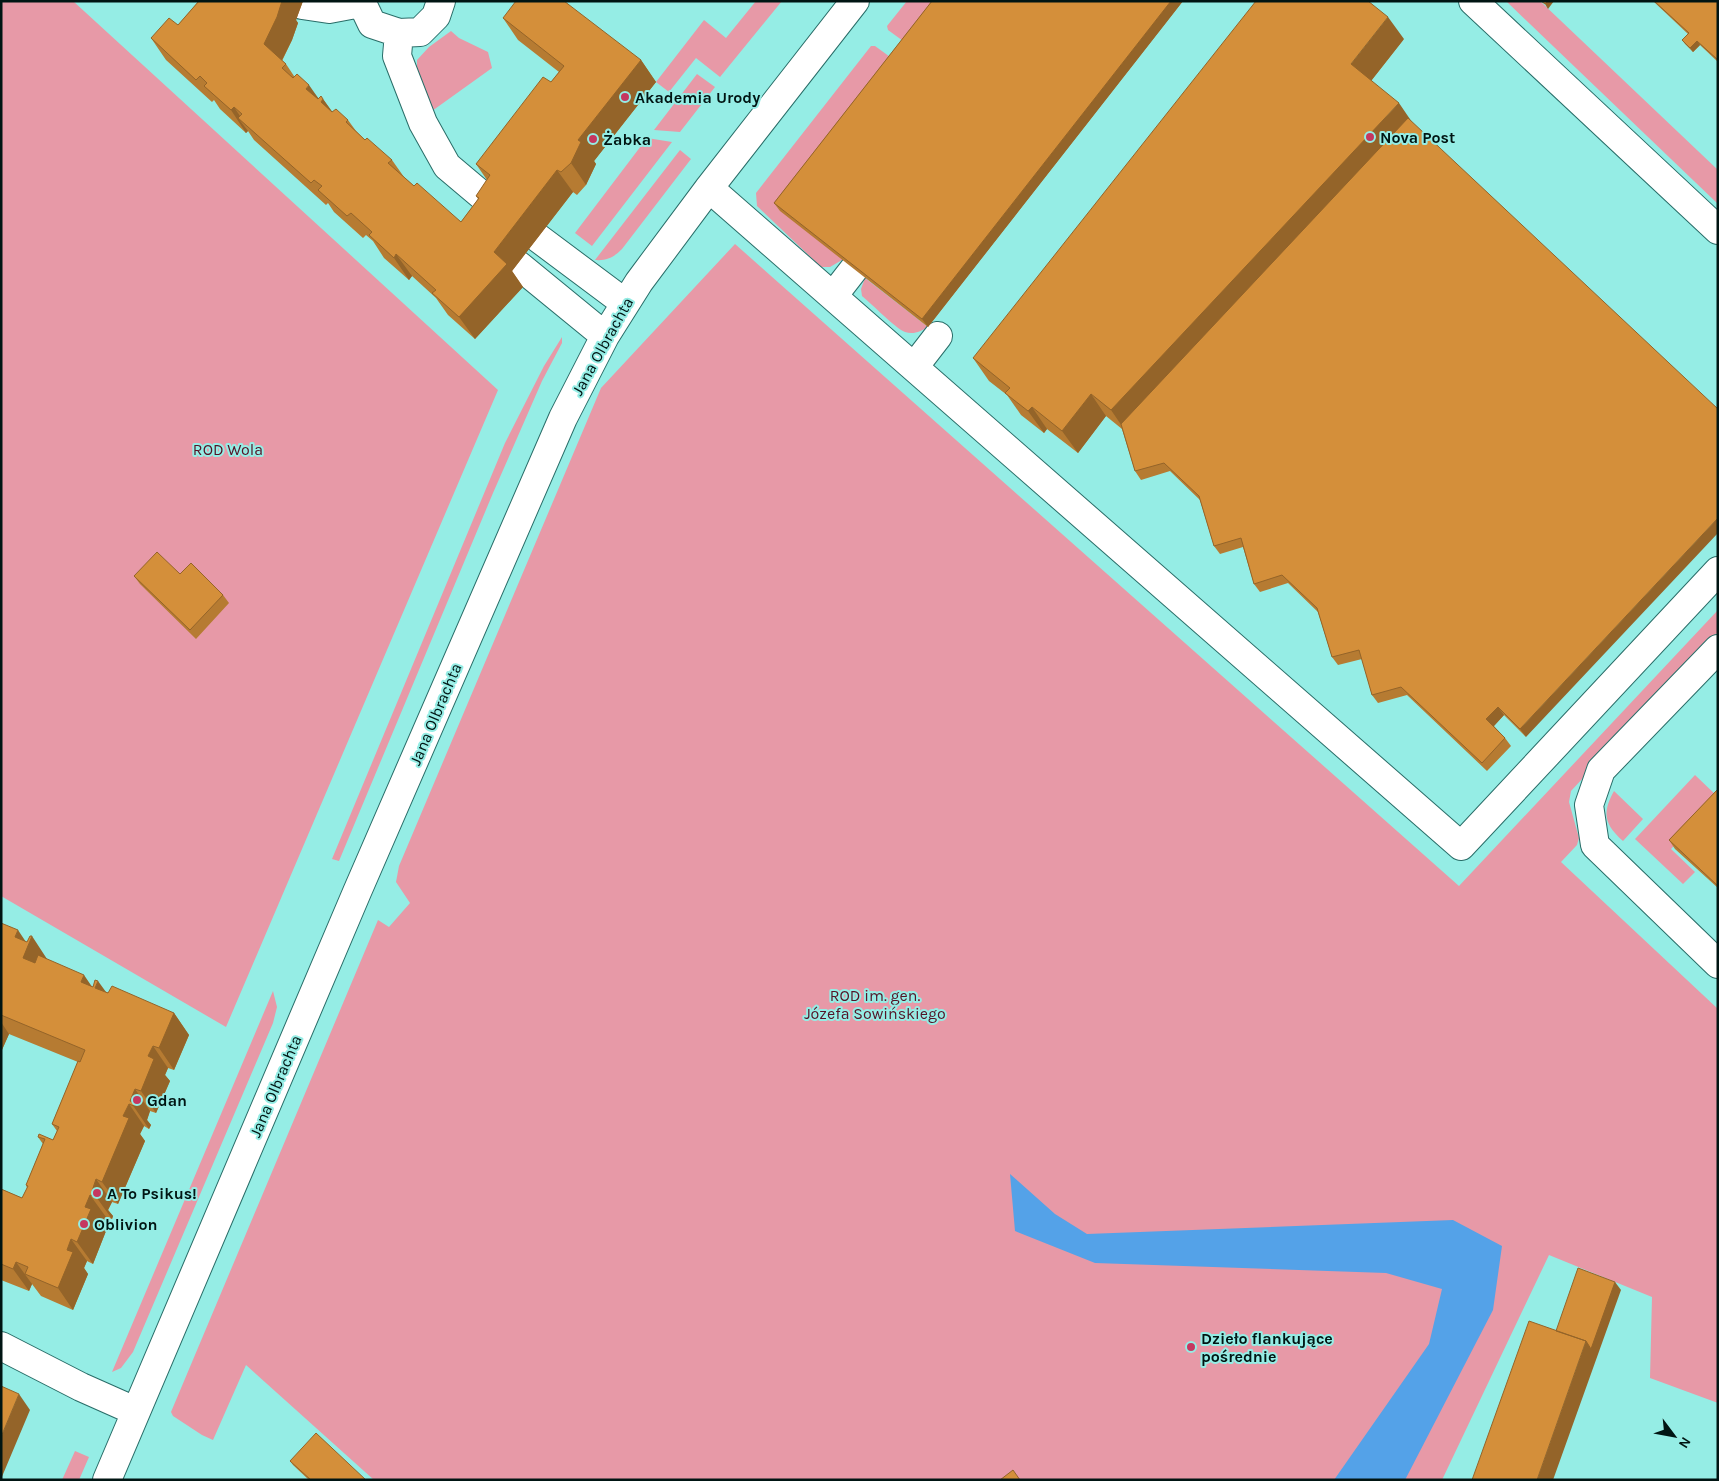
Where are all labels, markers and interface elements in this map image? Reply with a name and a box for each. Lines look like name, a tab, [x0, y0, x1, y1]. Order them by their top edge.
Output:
place label: Akademia Urody	[635, 88, 760, 107]
marker: Akademia Urody	[619, 91, 631, 103]
place label: Nova Post	[1380, 128, 1455, 147]
place label: Żabka	[603, 130, 651, 149]
marker: Nova Post	[1364, 131, 1376, 143]
marker: Żabka	[587, 133, 599, 145]
street label: Jana Olbrachta	[568, 294, 637, 399]
park label: ROD Wola	[193, 440, 263, 459]
street label: Jana Olbrachta	[405, 660, 466, 768]
park label: ROD im. gen. Józefa Sowińskiego	[804, 986, 946, 1023]
street label: Jana Olbrachta	[245, 1032, 306, 1140]
place label: Gdan	[147, 1091, 187, 1110]
marker: Gdan	[131, 1094, 143, 1106]
place label: A To Psikus!	[107, 1184, 197, 1203]
marker: A To Psikus!	[91, 1187, 103, 1199]
place label: Oblivion	[94, 1215, 157, 1234]
marker: Oblivion	[78, 1218, 90, 1230]
place label: Dzieło flankujące pośrednie	[1201, 1329, 1333, 1366]
marker: Dzieło flankujące pośrednie	[1185, 1341, 1197, 1353]
north arrow	[1649, 1411, 1699, 1461]
text: N	[1675, 1434, 1694, 1451]

